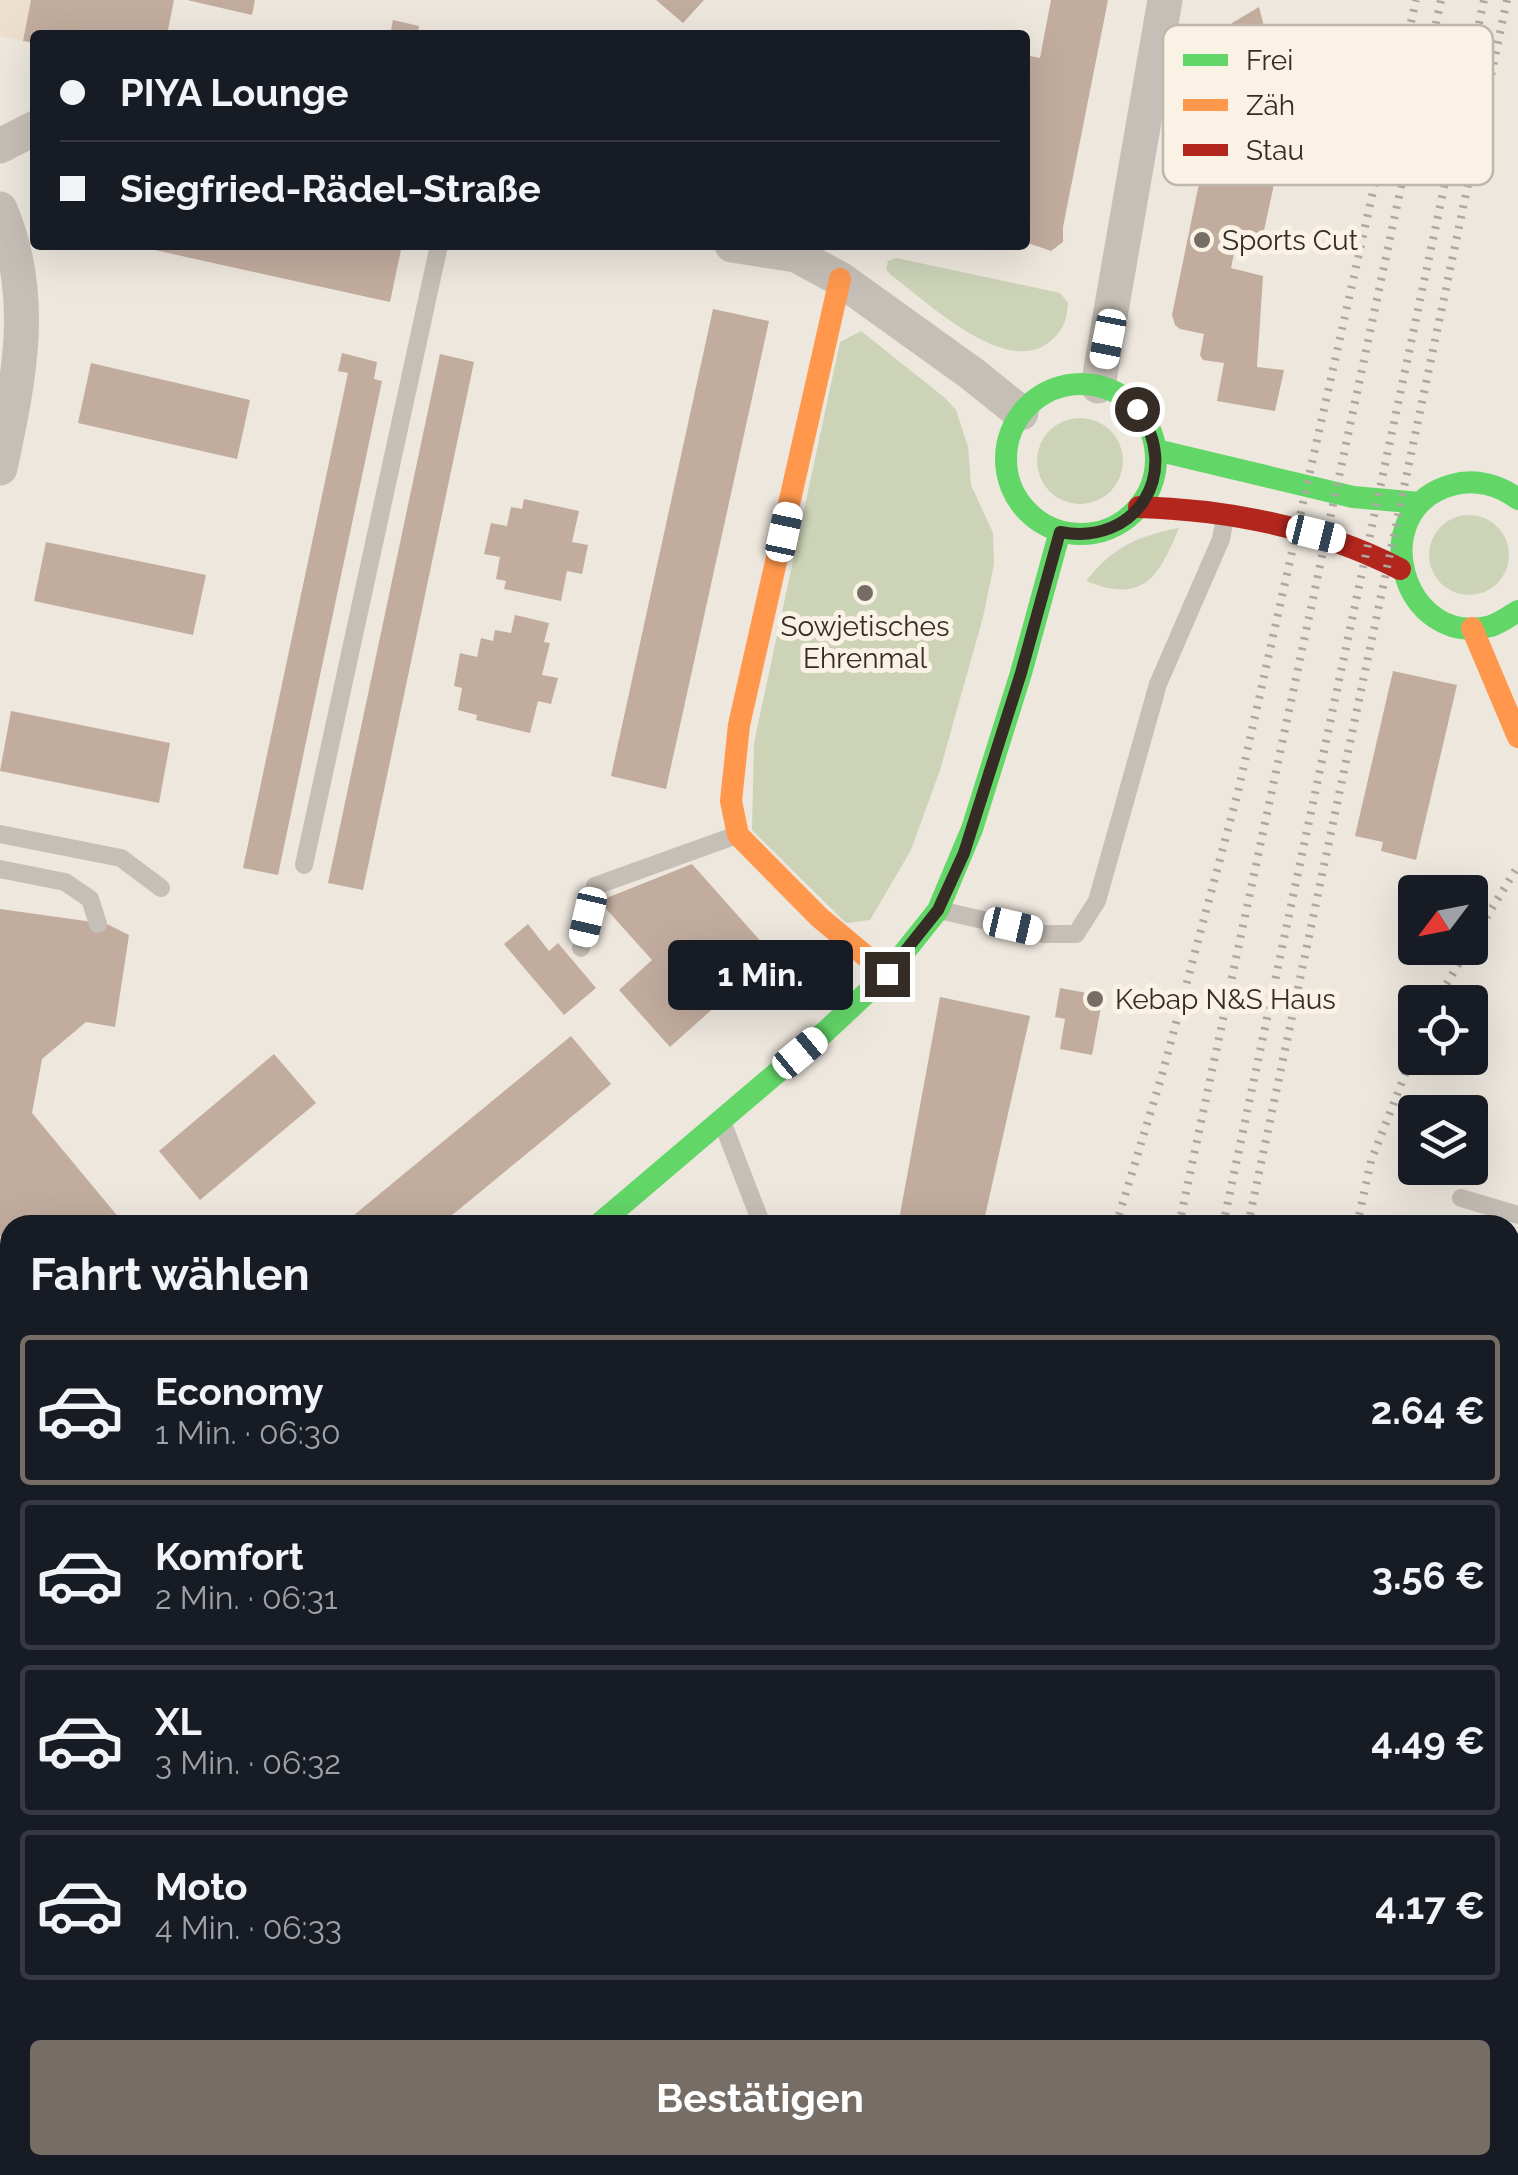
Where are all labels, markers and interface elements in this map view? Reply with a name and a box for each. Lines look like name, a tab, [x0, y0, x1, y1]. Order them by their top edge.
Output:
legend	[1163, 25, 1493, 185]
text: Frei	[1246, 44, 1293, 77]
text: PIYA Lounge	[120, 70, 349, 115]
text: Zäh	[1246, 89, 1295, 122]
text: Stau	[1246, 134, 1304, 167]
text: Siegfried-Rädel-Straße	[120, 166, 541, 211]
place label: Sports Cut	[1222, 224, 1359, 257]
marker: Sports Cut	[1191, 229, 1213, 251]
car	[1088, 307, 1128, 371]
route start	[1115, 387, 1160, 432]
car	[763, 500, 805, 564]
car	[1283, 512, 1349, 556]
marker: Sowjetisches Ehrenmal	[854, 582, 876, 604]
place label: Sowjetisches Ehrenmal	[780, 610, 950, 675]
north arrow	[1398, 875, 1488, 965]
map controls	[1398, 875, 1488, 1185]
car	[567, 884, 609, 950]
car	[980, 905, 1046, 947]
callout: 1 Min.	[667, 939, 852, 1009]
route end	[865, 952, 910, 997]
text: 1 Min.	[718, 956, 803, 993]
place label: Kebap N&S Haus	[1115, 983, 1336, 1016]
button: locate	[1398, 985, 1488, 1075]
marker: Kebap N&S Haus	[1084, 988, 1106, 1010]
car	[767, 1022, 833, 1084]
button: layers	[1398, 1095, 1488, 1185]
text: Fahrt wählen	[30, 1248, 310, 1301]
icon: car	[35, 1365, 125, 1455]
text: Economy	[155, 1369, 324, 1414]
text: 2.64 €	[1371, 1388, 1485, 1433]
text: 1 Min. · 06:30	[155, 1414, 341, 1451]
icon: car	[35, 1530, 125, 1620]
text: Komfort	[155, 1534, 304, 1579]
text: 3.56 €	[1372, 1553, 1485, 1598]
text: 2 Min. · 06:31	[155, 1579, 338, 1616]
icon: car	[35, 1695, 125, 1785]
text: XL	[155, 1699, 202, 1744]
text: 4.49 €	[1371, 1718, 1485, 1763]
text: 3 Min. · 06:32	[155, 1744, 341, 1781]
icon: car	[35, 1860, 125, 1950]
text: Moto	[155, 1864, 248, 1909]
text: 4.17 €	[1375, 1883, 1485, 1928]
text: 4 Min. · 06:33	[155, 1909, 342, 1946]
button: Bestätigen	[30, 2040, 1490, 2155]

